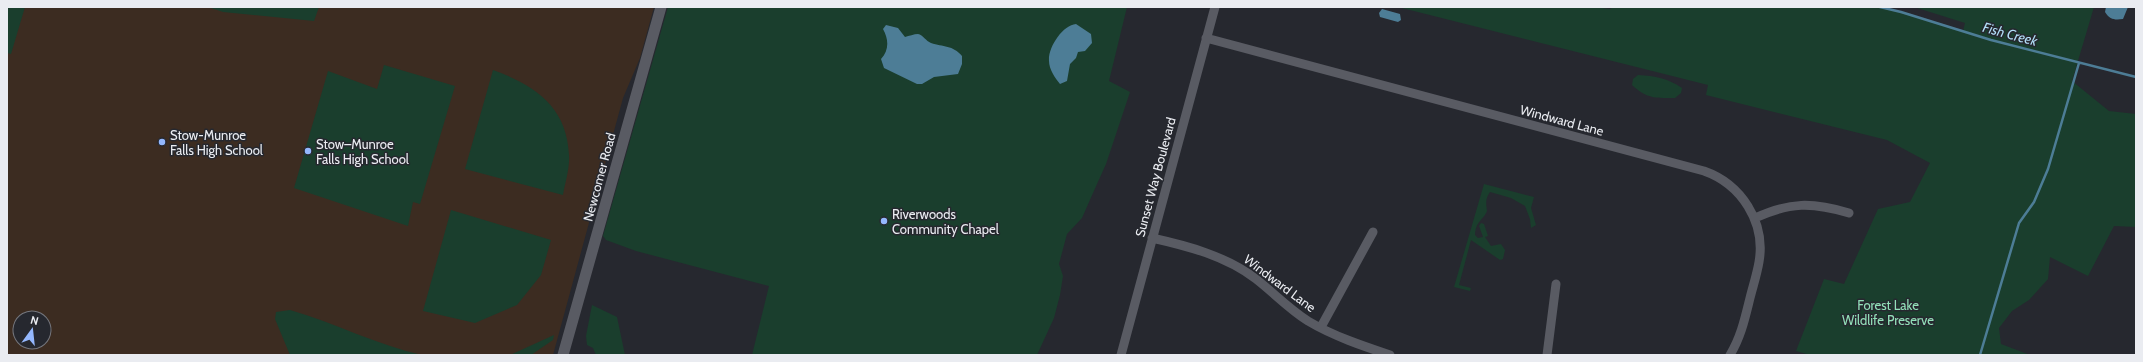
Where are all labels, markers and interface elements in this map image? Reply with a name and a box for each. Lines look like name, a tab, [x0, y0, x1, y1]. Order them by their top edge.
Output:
water label: Fish Creek	[1981, 18, 2040, 50]
street label: Windward Lane	[1518, 101, 1606, 139]
street label: Sunset Way Boulevard	[1131, 115, 1179, 239]
place label: Stow-Munroe Falls High School	[170, 127, 263, 158]
street label: Newcomer Road	[579, 131, 619, 223]
place label: Stow–Munroe Falls High School	[316, 136, 409, 167]
marker: Stow-Munroe Falls High School	[157, 137, 167, 147]
marker: Stow–Munroe Falls High School	[303, 146, 313, 156]
place label: Riverwoods Community Chapel	[892, 206, 999, 237]
marker: Riverwoods Community Chapel	[879, 216, 889, 226]
street label: Windward Lane	[1241, 251, 1319, 315]
park label: Forest Lake Wildlife Preserve	[1842, 297, 1934, 328]
north arrow	[12, 310, 52, 350]
text: N	[29, 313, 40, 328]

